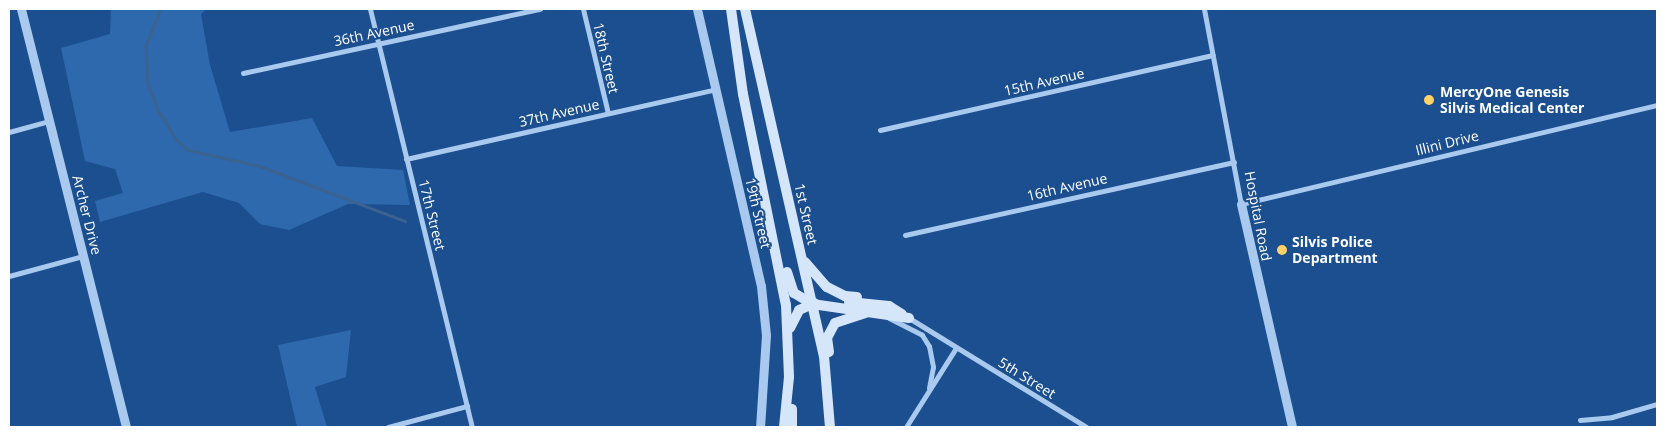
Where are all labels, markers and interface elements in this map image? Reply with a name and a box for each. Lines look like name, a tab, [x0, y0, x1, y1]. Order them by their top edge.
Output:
street label: 36th Avenue	[332, 16, 416, 50]
street label: 18th Street	[590, 21, 622, 95]
street label: 15th Avenue	[1002, 65, 1086, 99]
place label: MercyOne Genesis Silvis Medical Center	[1440, 84, 1584, 116]
marker: MercyOne Genesis Silvis Medical Center	[1422, 93, 1436, 107]
street label: 37th Avenue	[517, 96, 601, 130]
street label: Illini Drive	[1414, 127, 1480, 159]
street label: 16th Avenue	[1025, 170, 1109, 204]
street label: Hospital Road	[1241, 170, 1275, 262]
street label: Archer Drive	[69, 173, 105, 257]
street label: 19th Street	[742, 176, 774, 250]
street label: 17th Street	[415, 178, 449, 252]
street label: 1st Street	[791, 182, 821, 246]
place label: Silvis Police Department	[1292, 234, 1378, 266]
marker: Silvis Police Department	[1276, 244, 1288, 256]
street label: 5th Street	[995, 354, 1059, 402]

